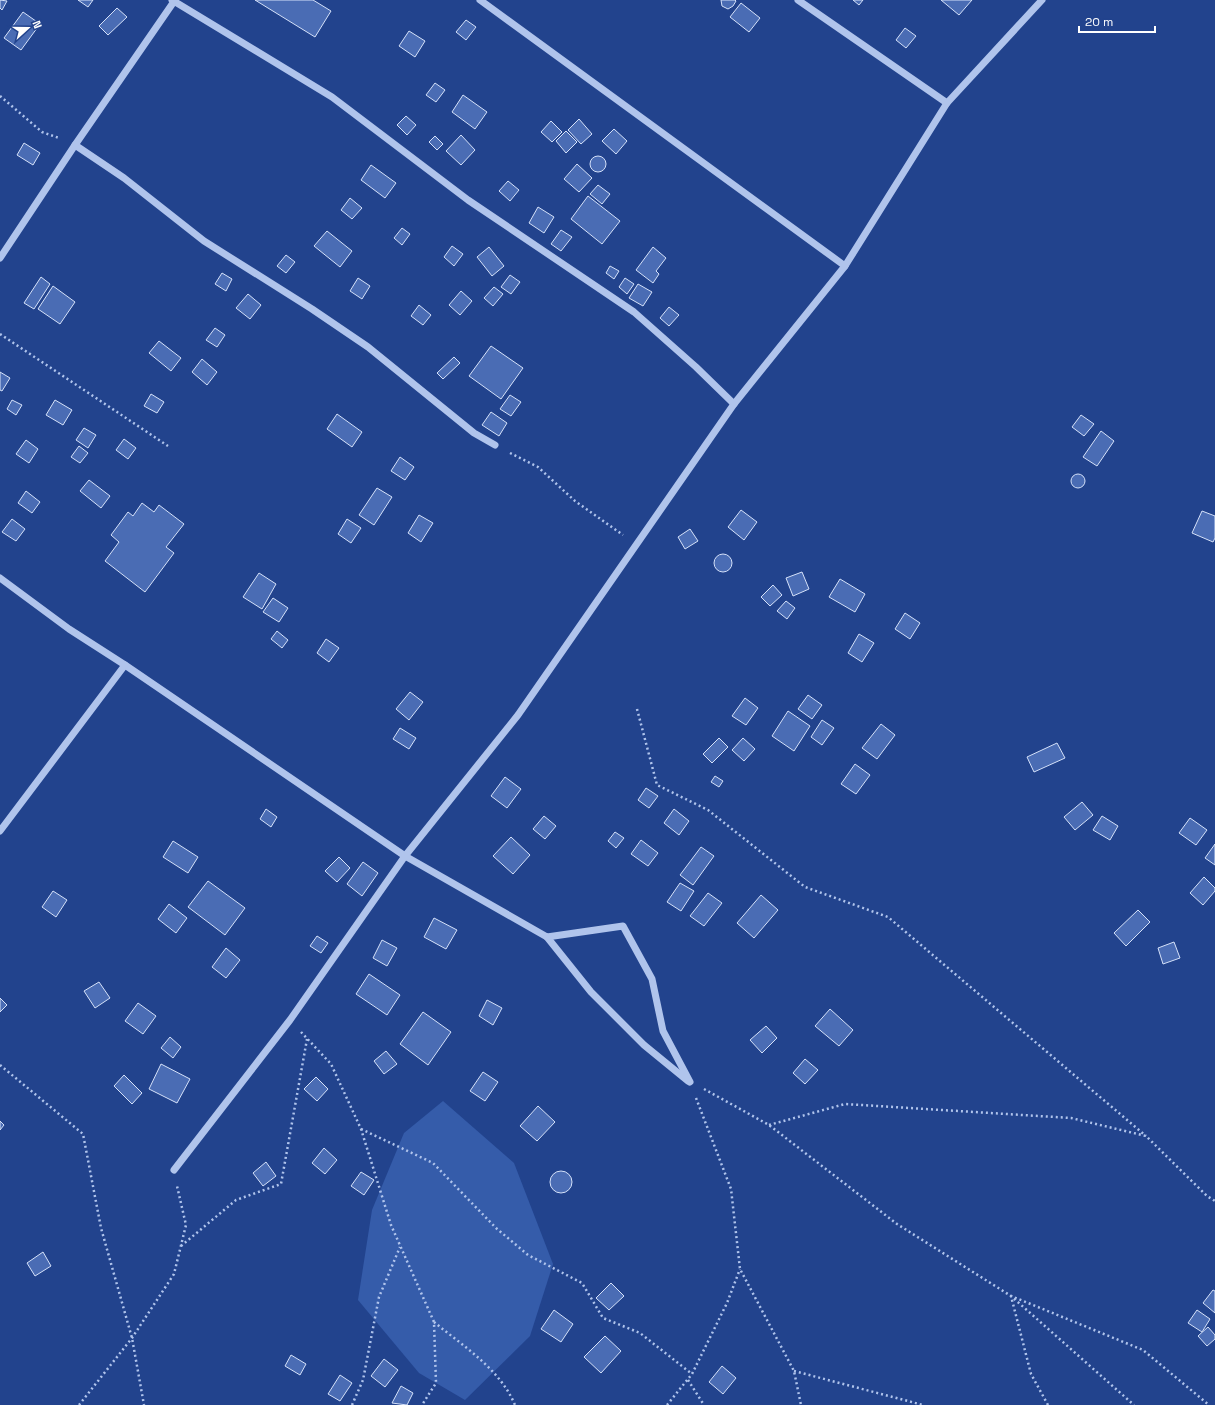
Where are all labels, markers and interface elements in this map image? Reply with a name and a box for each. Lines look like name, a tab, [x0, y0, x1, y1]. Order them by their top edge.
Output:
north arrow	[8, 8, 48, 48]
scale bar	[1079, 8, 1155, 34]
text: 20 m	[1085, 14, 1113, 30]
text: N	[29, 18, 45, 30]

